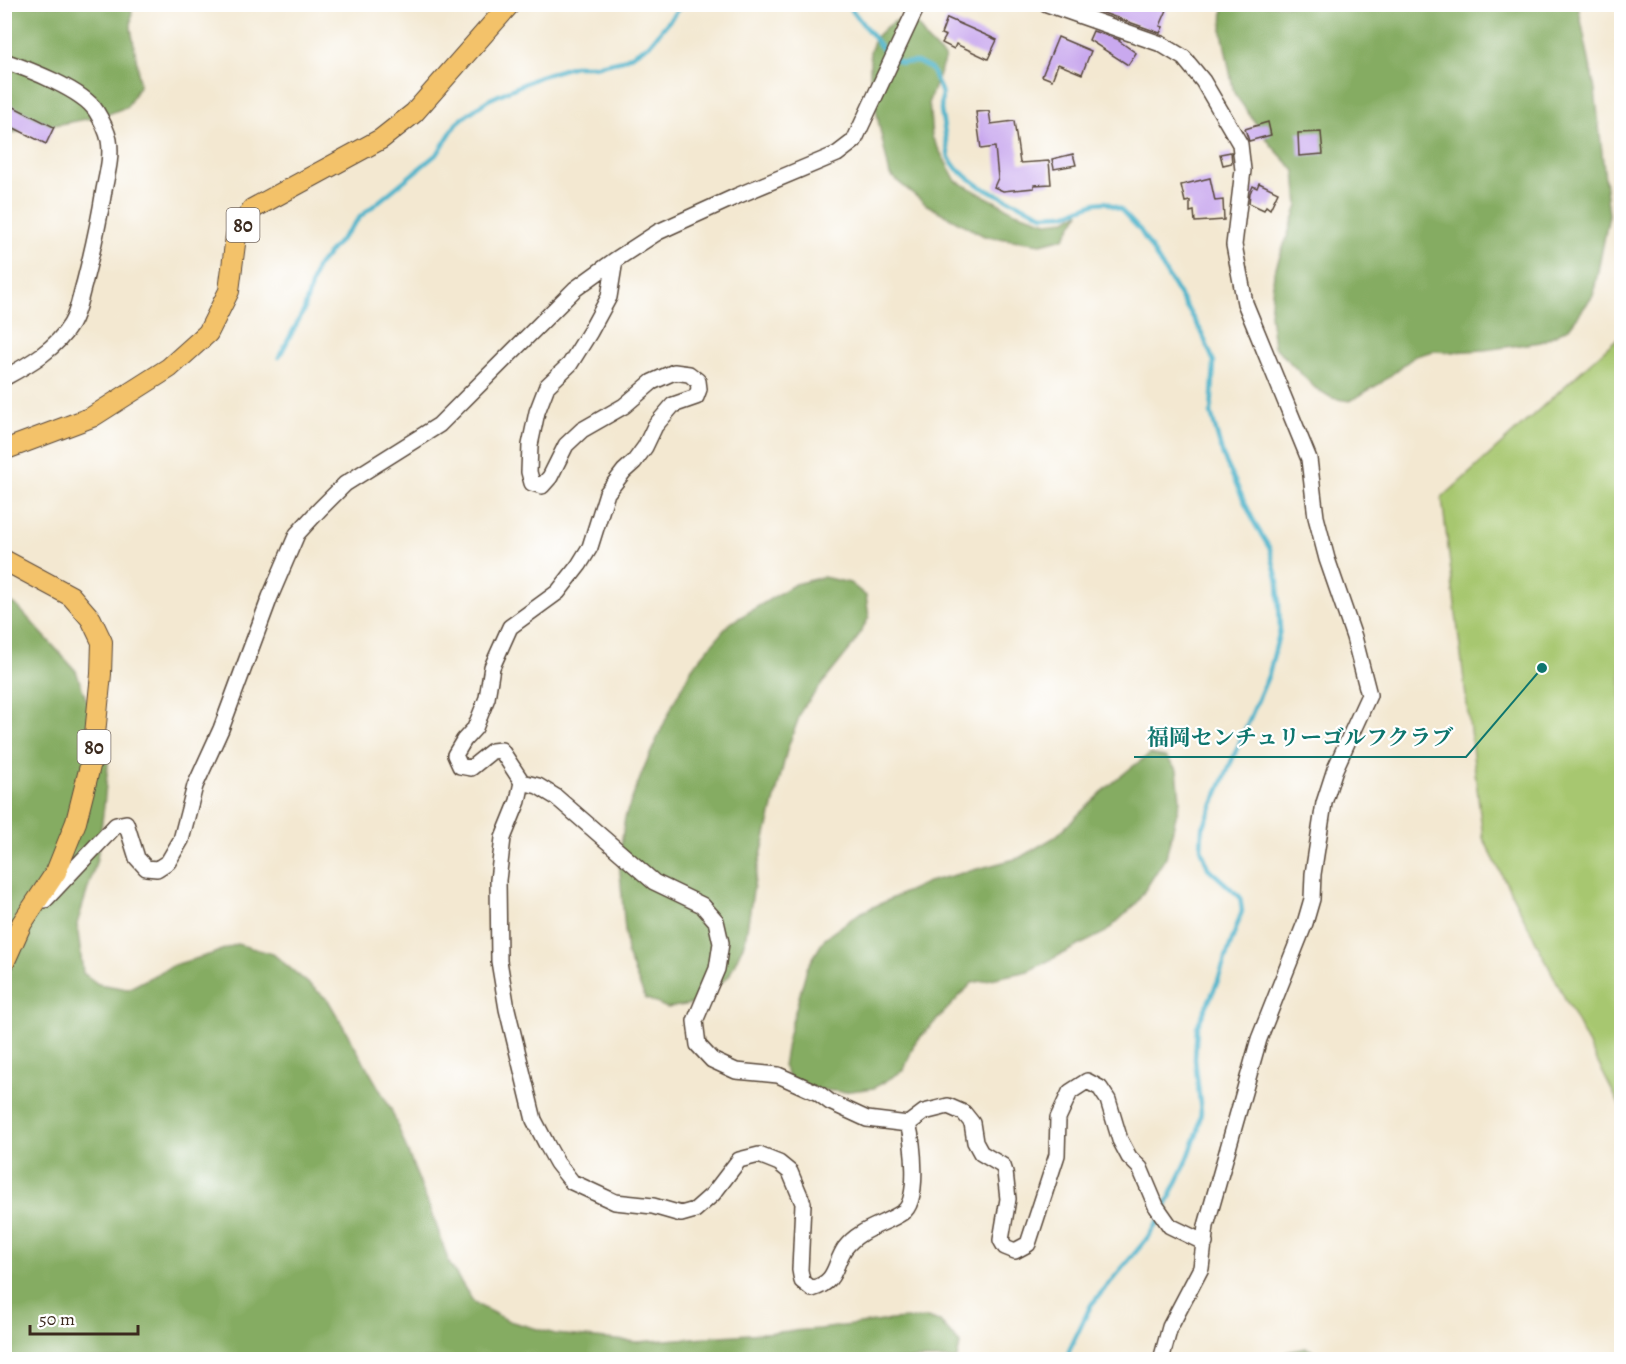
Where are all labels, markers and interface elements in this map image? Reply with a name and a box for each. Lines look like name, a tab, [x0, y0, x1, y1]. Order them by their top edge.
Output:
road number: 80	[226, 208, 260, 242]
callout: 福岡センチュリーゴルフクラブ	[1134, 717, 1466, 757]
text: 福岡センチュリーゴルフクラブ	[1147, 723, 1453, 753]
road number: 80	[78, 730, 110, 764]
scale bar	[30, 1298, 138, 1336]
text: 50 m	[39, 1307, 75, 1331]

